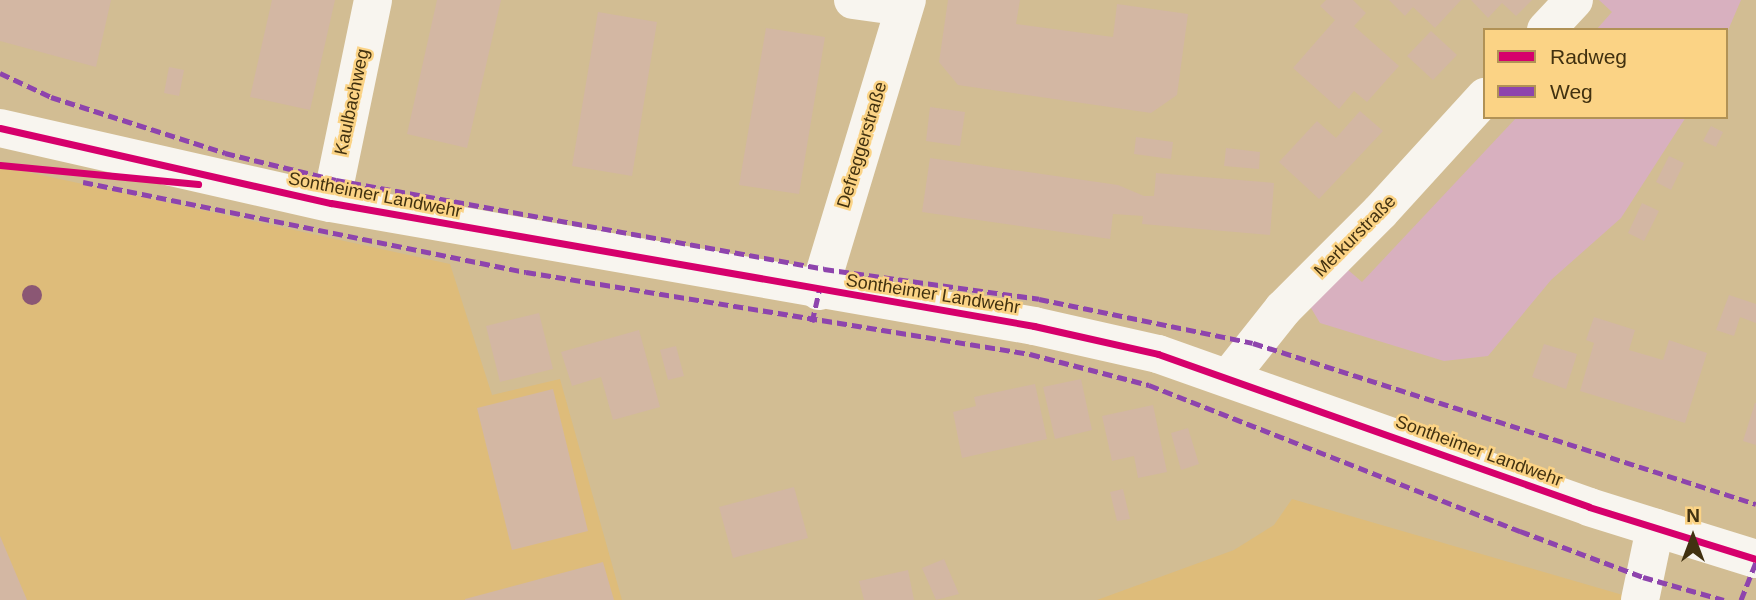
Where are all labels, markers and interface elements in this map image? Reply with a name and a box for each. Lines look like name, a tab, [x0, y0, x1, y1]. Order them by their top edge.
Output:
legend	[1483, 28, 1728, 119]
text: Radweg	[1550, 45, 1627, 68]
street label: Kaulbachweg	[330, 47, 374, 157]
street label: Defreggerstraße	[833, 79, 891, 211]
text: Weg	[1550, 80, 1593, 103]
street label: Sontheimer Landwehr	[287, 168, 463, 222]
street label: Merkurstraße	[1310, 191, 1400, 281]
street label: Sontheimer Landwehr	[844, 270, 1022, 318]
street label: Sontheimer Landwehr	[1393, 411, 1565, 491]
north arrow	[1658, 502, 1728, 572]
text: N	[1686, 505, 1700, 526]

